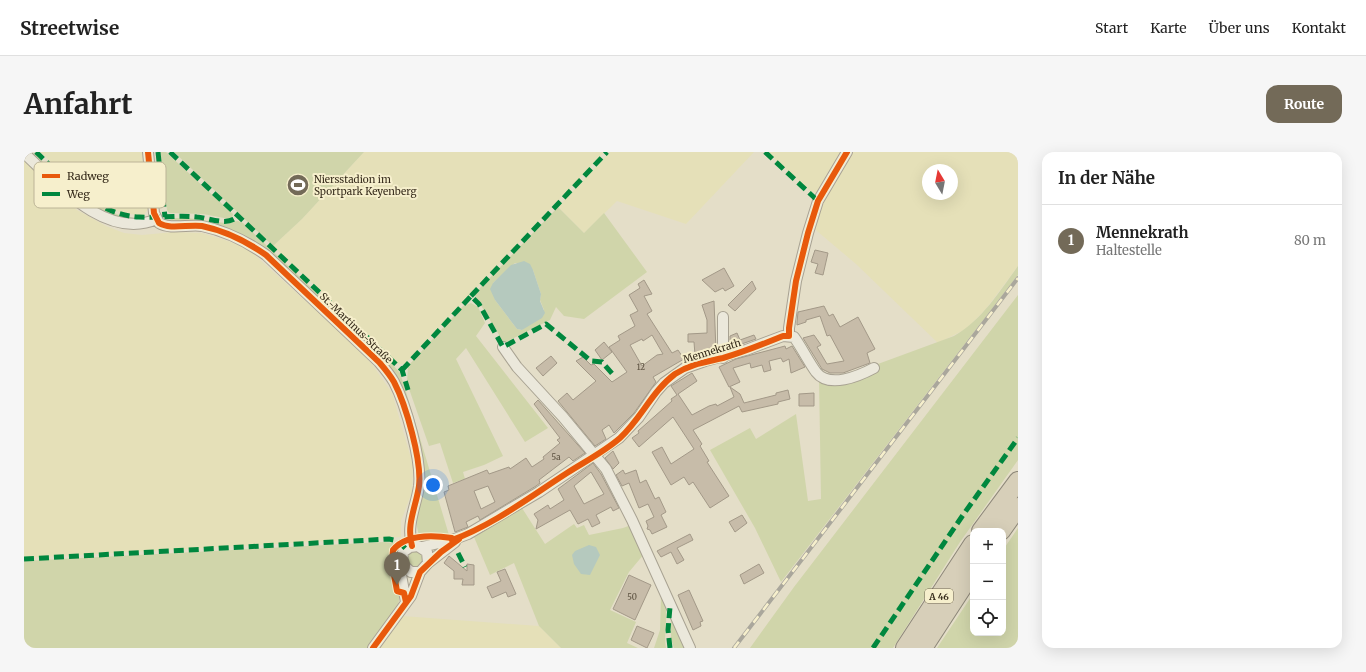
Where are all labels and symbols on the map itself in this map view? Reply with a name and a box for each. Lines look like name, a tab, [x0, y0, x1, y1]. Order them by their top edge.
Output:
legend	[34, 162, 166, 208]
north arrow	[922, 164, 958, 200]
text: Radweg	[67, 169, 109, 183]
sports icon: Niersstadion im Sportpark Keyenberg	[285, 172, 311, 198]
place label: Niersstadion im Sportpark Keyenberg	[314, 173, 417, 198]
text: Weg	[66, 187, 90, 201]
street label: St.-Martinus-Straße	[317, 290, 395, 366]
street label: Mennekrath	[681, 336, 743, 366]
house number: 12	[637, 362, 645, 372]
house number: 5a	[552, 452, 561, 462]
your location	[423, 475, 443, 495]
pin: 1	[384, 552, 410, 585]
road number: A 46	[925, 589, 953, 603]
house number: 50	[627, 592, 637, 602]

